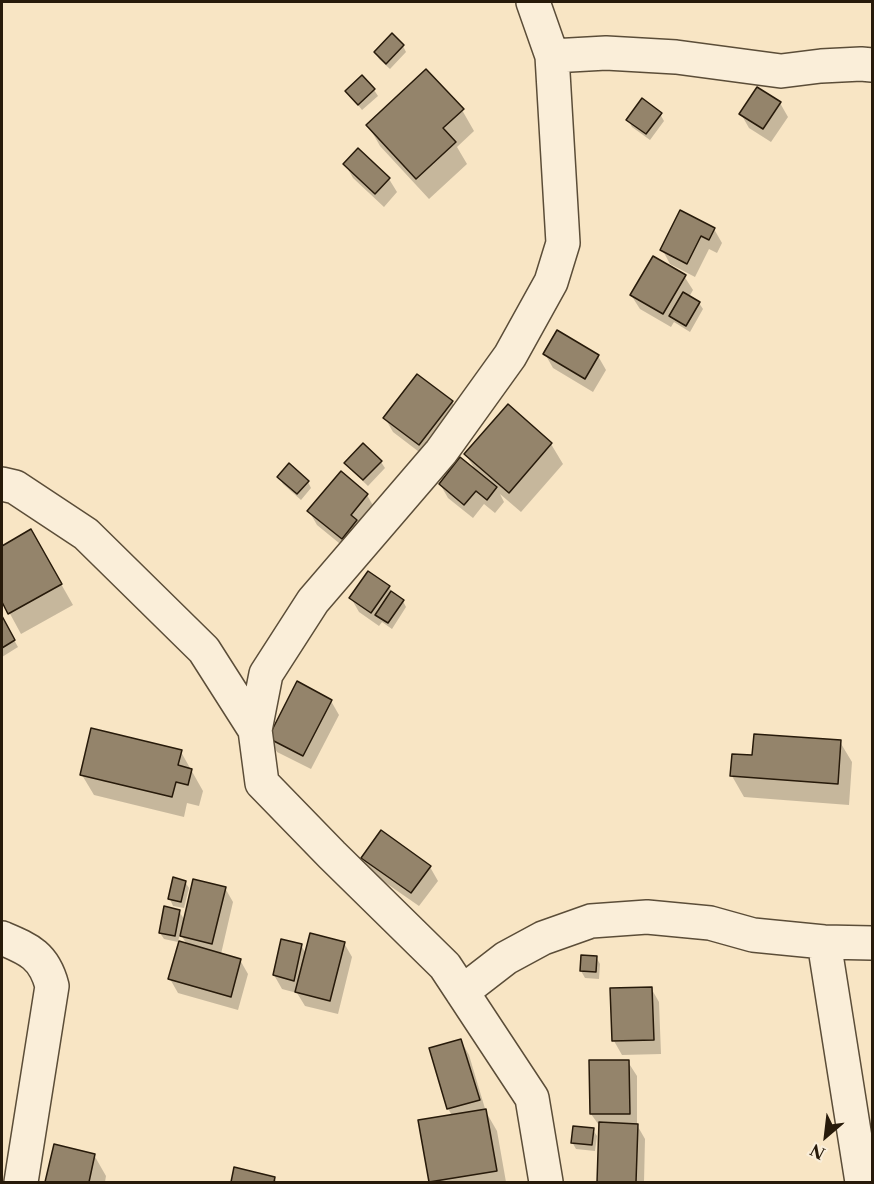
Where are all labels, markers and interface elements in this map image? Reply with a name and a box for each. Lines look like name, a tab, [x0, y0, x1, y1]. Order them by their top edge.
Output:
north arrow	[796, 1106, 856, 1166]
text: N	[807, 1140, 828, 1164]

